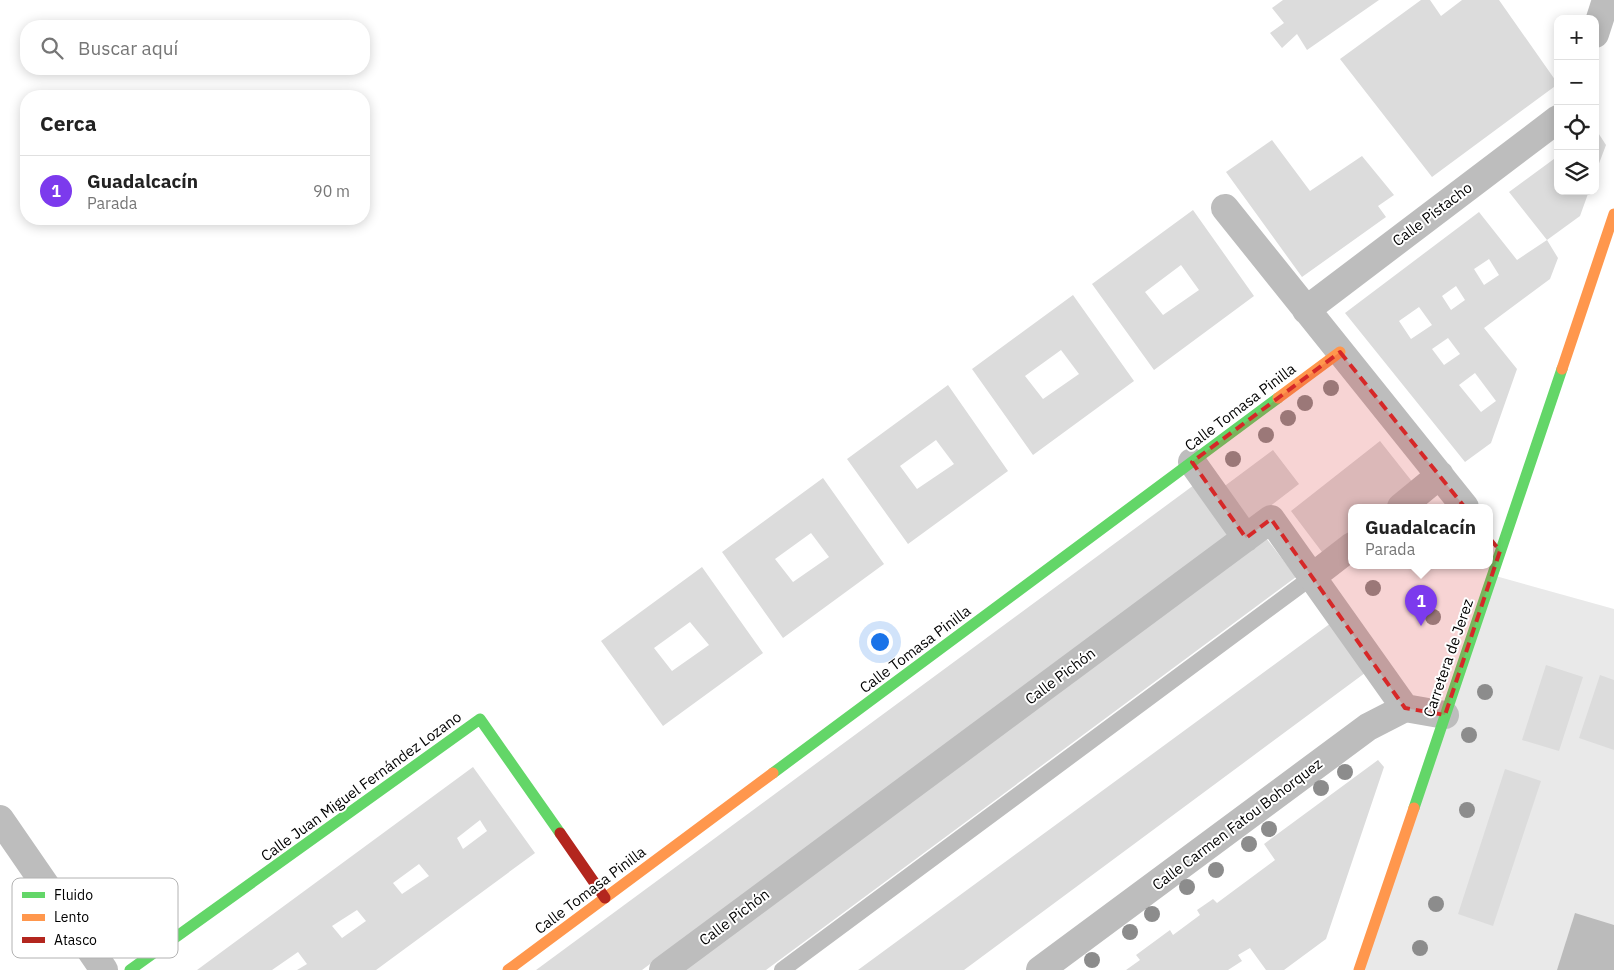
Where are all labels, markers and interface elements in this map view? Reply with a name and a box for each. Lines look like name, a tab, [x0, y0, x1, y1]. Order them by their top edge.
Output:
map controls	[1554, 15, 1599, 195]
button: +	[1554, 15, 1599, 60]
search box	[20, 20, 370, 75]
icon: search	[38, 34, 66, 62]
text: Buscar aquí	[78, 36, 178, 60]
button: −	[1554, 60, 1599, 105]
button: locate	[1554, 105, 1599, 150]
text: Cerca	[40, 109, 97, 137]
button: layers	[1554, 150, 1599, 195]
text: Guadalcacín	[87, 169, 198, 193]
street label: Calle Pistacho	[1388, 178, 1476, 250]
text: 1	[51, 181, 61, 201]
text: 90 m	[313, 181, 350, 201]
text: Parada	[87, 193, 137, 213]
street label: Calle Tomasa Pinilla	[1181, 359, 1299, 455]
popup	[1348, 504, 1493, 569]
text: Guadalcacín	[1365, 515, 1476, 539]
text: Parada	[1365, 539, 1415, 559]
pin: 1	[1405, 585, 1437, 626]
street label: Carretera de Jerez	[1419, 596, 1477, 720]
street label: Calle Tomasa Pinilla	[856, 601, 974, 697]
your location	[867, 629, 893, 655]
street label: Calle Pichón	[1021, 643, 1099, 709]
street label: Calle Juan Miguel Fernández Lozano	[257, 707, 465, 865]
street label: Calle Carmen Fatou Bohorquez	[1148, 754, 1326, 894]
street label: Calle Tomasa Pinilla	[531, 842, 649, 938]
legend	[12, 878, 178, 958]
street label: Calle Pichón	[695, 884, 773, 950]
text: Fluido	[54, 886, 93, 904]
text: Lento	[54, 908, 89, 926]
text: Atasco	[54, 931, 97, 949]

